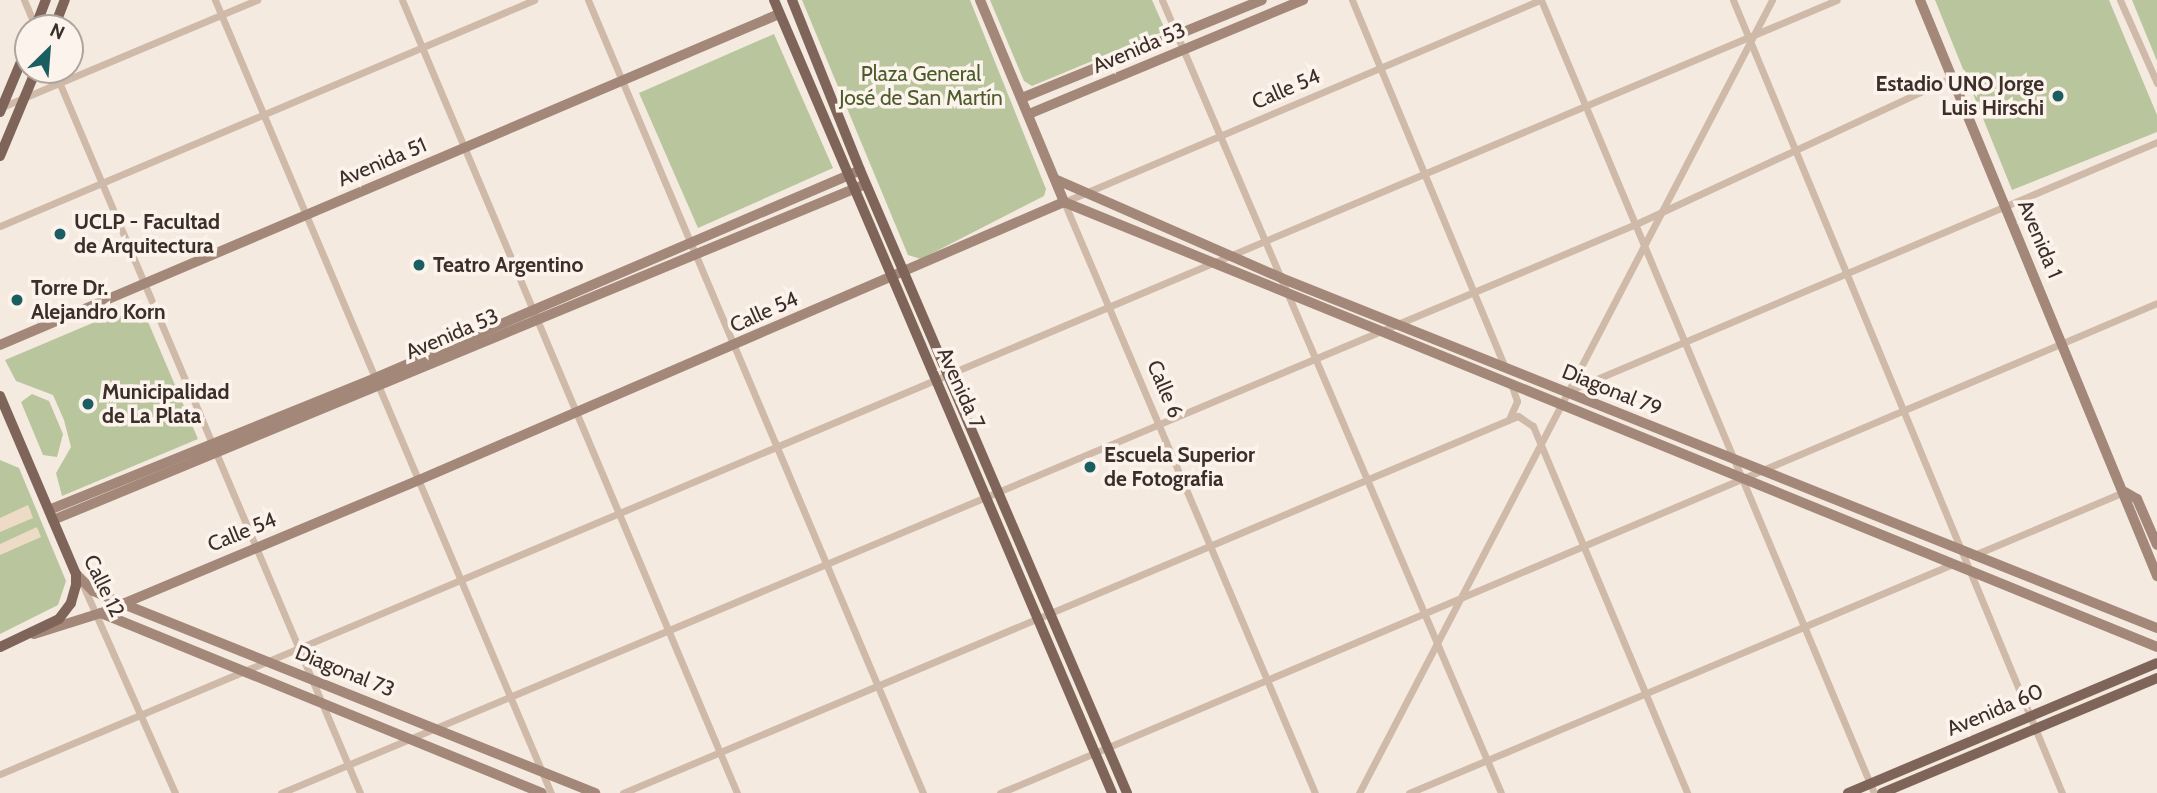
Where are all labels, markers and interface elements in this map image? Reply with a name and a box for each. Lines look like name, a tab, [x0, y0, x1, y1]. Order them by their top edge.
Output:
north arrow	[14, 14, 84, 84]
street label: Avenida 53	[1089, 17, 1189, 79]
text: N	[46, 18, 68, 45]
park label: Plaza General José de San Martín	[839, 61, 1003, 111]
street label: Calle 54	[1248, 63, 1324, 115]
place label: Estadio UNO Jorge Luis Hirschi	[1875, 71, 2044, 121]
marker: Estadio UNO Jorge Luis Hirschi	[2050, 88, 2066, 104]
street label: Avenida 51	[334, 132, 430, 192]
street label: Avenida 1	[2012, 196, 2068, 282]
place label: UCLP - Facultad de Arquitectura	[74, 209, 220, 259]
marker: UCLP - Facultad de Arquitectura	[52, 226, 68, 242]
place label: Teatro Argentino	[433, 252, 583, 278]
marker: Teatro Argentino	[411, 257, 427, 273]
place label: Torre Dr. Alejandro Korn	[31, 275, 166, 325]
street label: Calle 54	[726, 286, 802, 338]
marker: Torre Dr. Alejandro Korn	[9, 292, 25, 308]
street label: Avenida 53	[402, 303, 502, 365]
street label: Avenida 7	[932, 343, 990, 433]
street label: Calle 6	[1142, 356, 1188, 422]
street label: Diagonal 79	[1558, 359, 1666, 421]
place label: Municipalidad de La Plata	[102, 379, 230, 429]
marker: Municipalidad de La Plata	[80, 396, 96, 412]
place label: Escuela Superior de Fotografia	[1104, 442, 1255, 492]
marker: Escuela Superior de Fotografia	[1082, 459, 1098, 475]
street label: Calle 54	[204, 507, 280, 557]
street label: Calle 12	[78, 551, 130, 621]
street label: Diagonal 73	[292, 640, 398, 702]
street label: Avenida 60	[1943, 678, 2047, 742]

